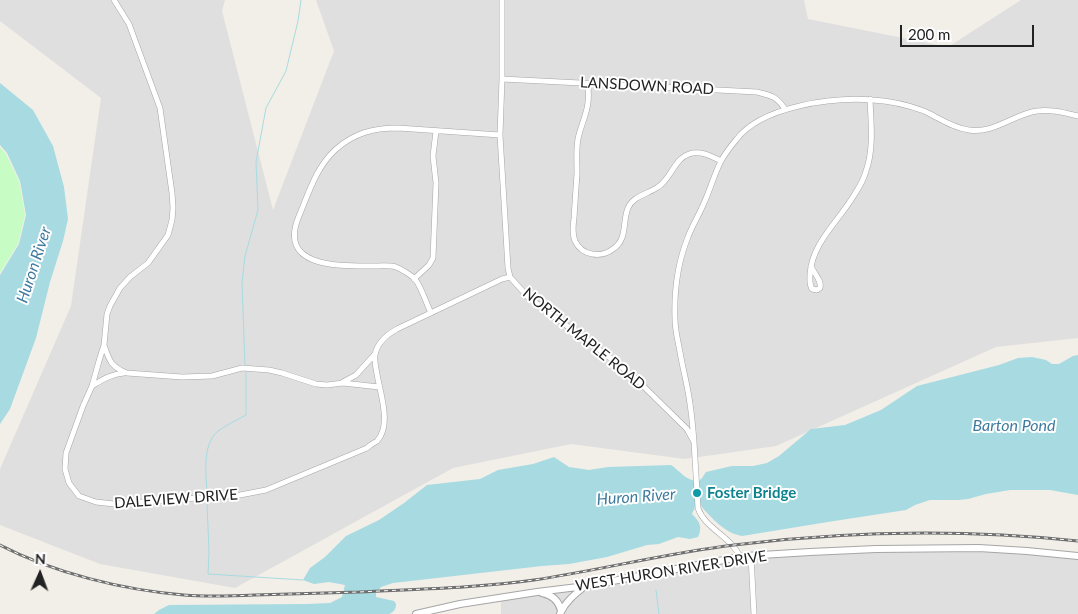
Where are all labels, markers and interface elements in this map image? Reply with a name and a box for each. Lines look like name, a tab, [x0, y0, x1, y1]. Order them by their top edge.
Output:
scale bar	[903, 15, 1037, 47]
text: 200 m	[908, 25, 950, 43]
street label: LANSDOWN ROAD	[580, 74, 714, 98]
water label: Huron River	[13, 225, 55, 305]
street label: NORTH MAPLE ROAD	[519, 284, 649, 394]
water label: Barton Pond	[972, 416, 1056, 436]
place label: Foster Bridge	[707, 484, 796, 502]
water label: Huron River	[596, 485, 676, 509]
street label: DALEVIEW DRIVE	[114, 486, 238, 512]
marker: Foster Bridge	[691, 487, 703, 499]
street label: WEST HURON RIVER DRIVE	[574, 547, 768, 595]
north arrow	[15, 549, 65, 599]
text: N	[35, 550, 46, 567]

